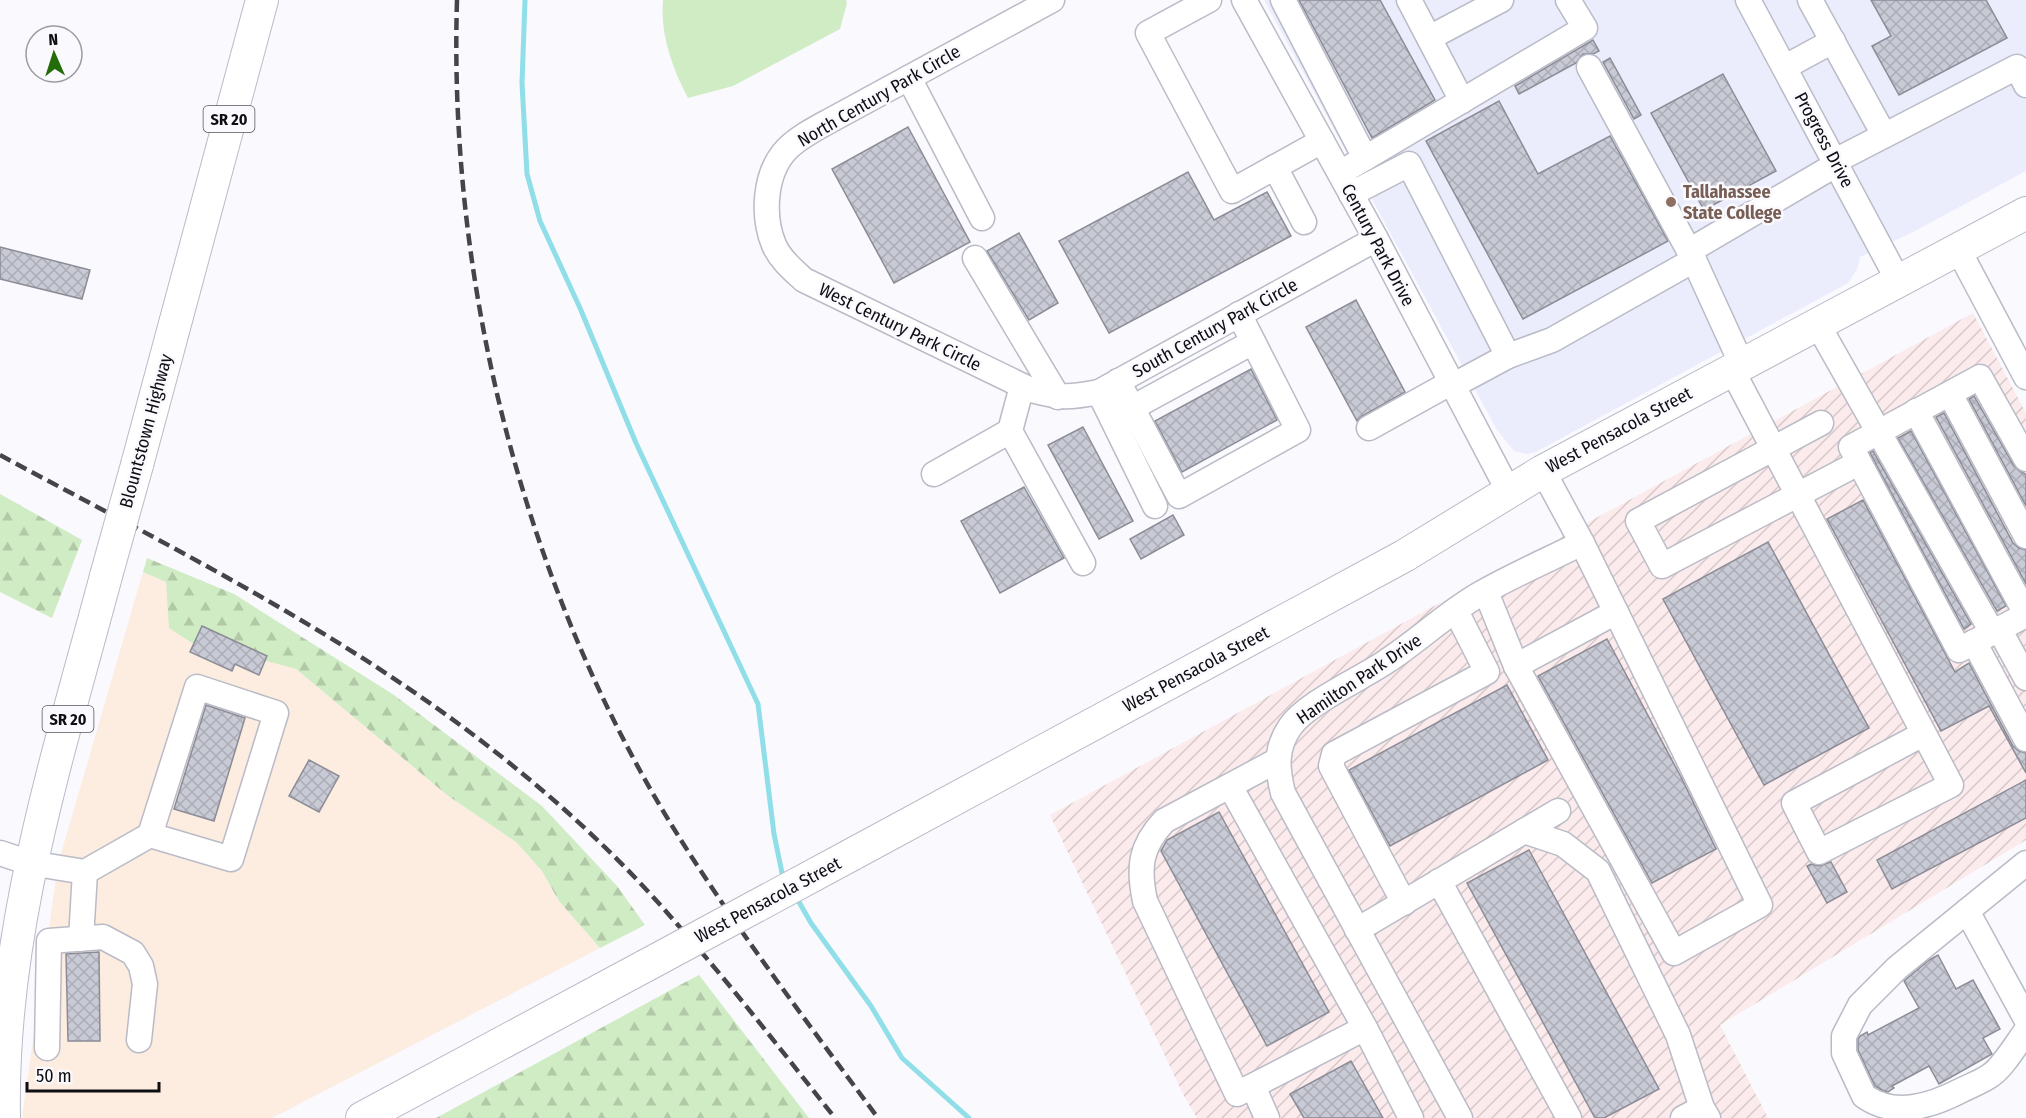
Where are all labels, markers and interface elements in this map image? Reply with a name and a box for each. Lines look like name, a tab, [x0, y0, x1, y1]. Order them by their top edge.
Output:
north arrow	[24, 24, 84, 84]
text: N	[48, 30, 59, 49]
street label: North Century Park Circle	[794, 40, 964, 152]
street label: Progress Drive	[1790, 88, 1858, 192]
road number: SR 20	[204, 106, 254, 132]
street label: Century Park Drive	[1337, 180, 1420, 310]
place label: Tallahassee State College	[1683, 181, 1782, 224]
marker: Tallahassee State College	[1664, 195, 1678, 209]
street label: South Century Park Circle	[1129, 273, 1301, 383]
street label: West Century Park Circle	[815, 278, 985, 376]
street label: Blountstown Highway	[115, 352, 177, 510]
street label: West Pensacola Street	[1542, 382, 1696, 478]
street label: West Pensacola Street	[1119, 621, 1273, 717]
street label: Hamilton Park Drive	[1292, 629, 1426, 729]
road number: SR 20	[42, 706, 94, 732]
street label: West Pensacola Street	[691, 852, 845, 948]
scale bar	[27, 1055, 159, 1093]
text: 50 m	[36, 1065, 72, 1087]

